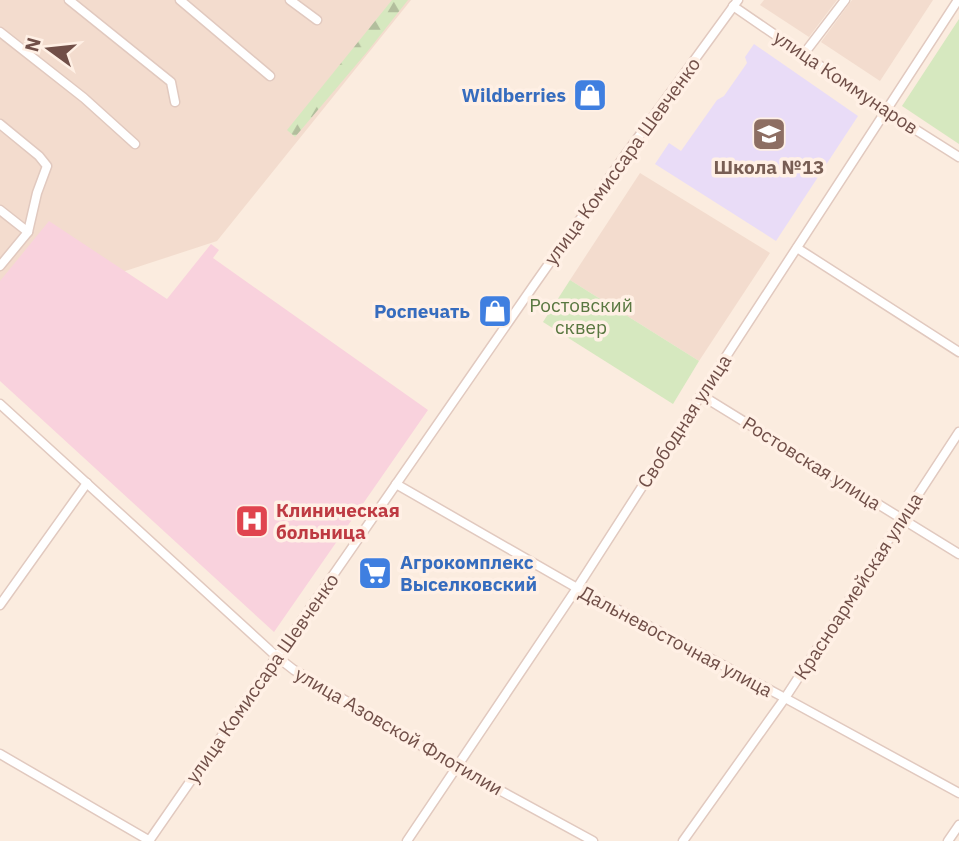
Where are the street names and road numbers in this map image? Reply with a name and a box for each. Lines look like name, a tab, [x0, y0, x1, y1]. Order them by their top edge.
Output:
street label: улица Коммунаров	[769, 25, 923, 139]
street label: улица Комиссара Шевченко	[539, 53, 705, 269]
street label: Свободная улица	[632, 350, 736, 492]
street label: Ростовская улица	[738, 411, 886, 515]
street label: Красноармейская улица	[788, 488, 928, 684]
street label: улица Комиссара Шевченко	[180, 568, 344, 788]
street label: Дальневосточная улица	[575, 580, 777, 702]
street label: улица Азовской Флотилии	[291, 662, 507, 800]

